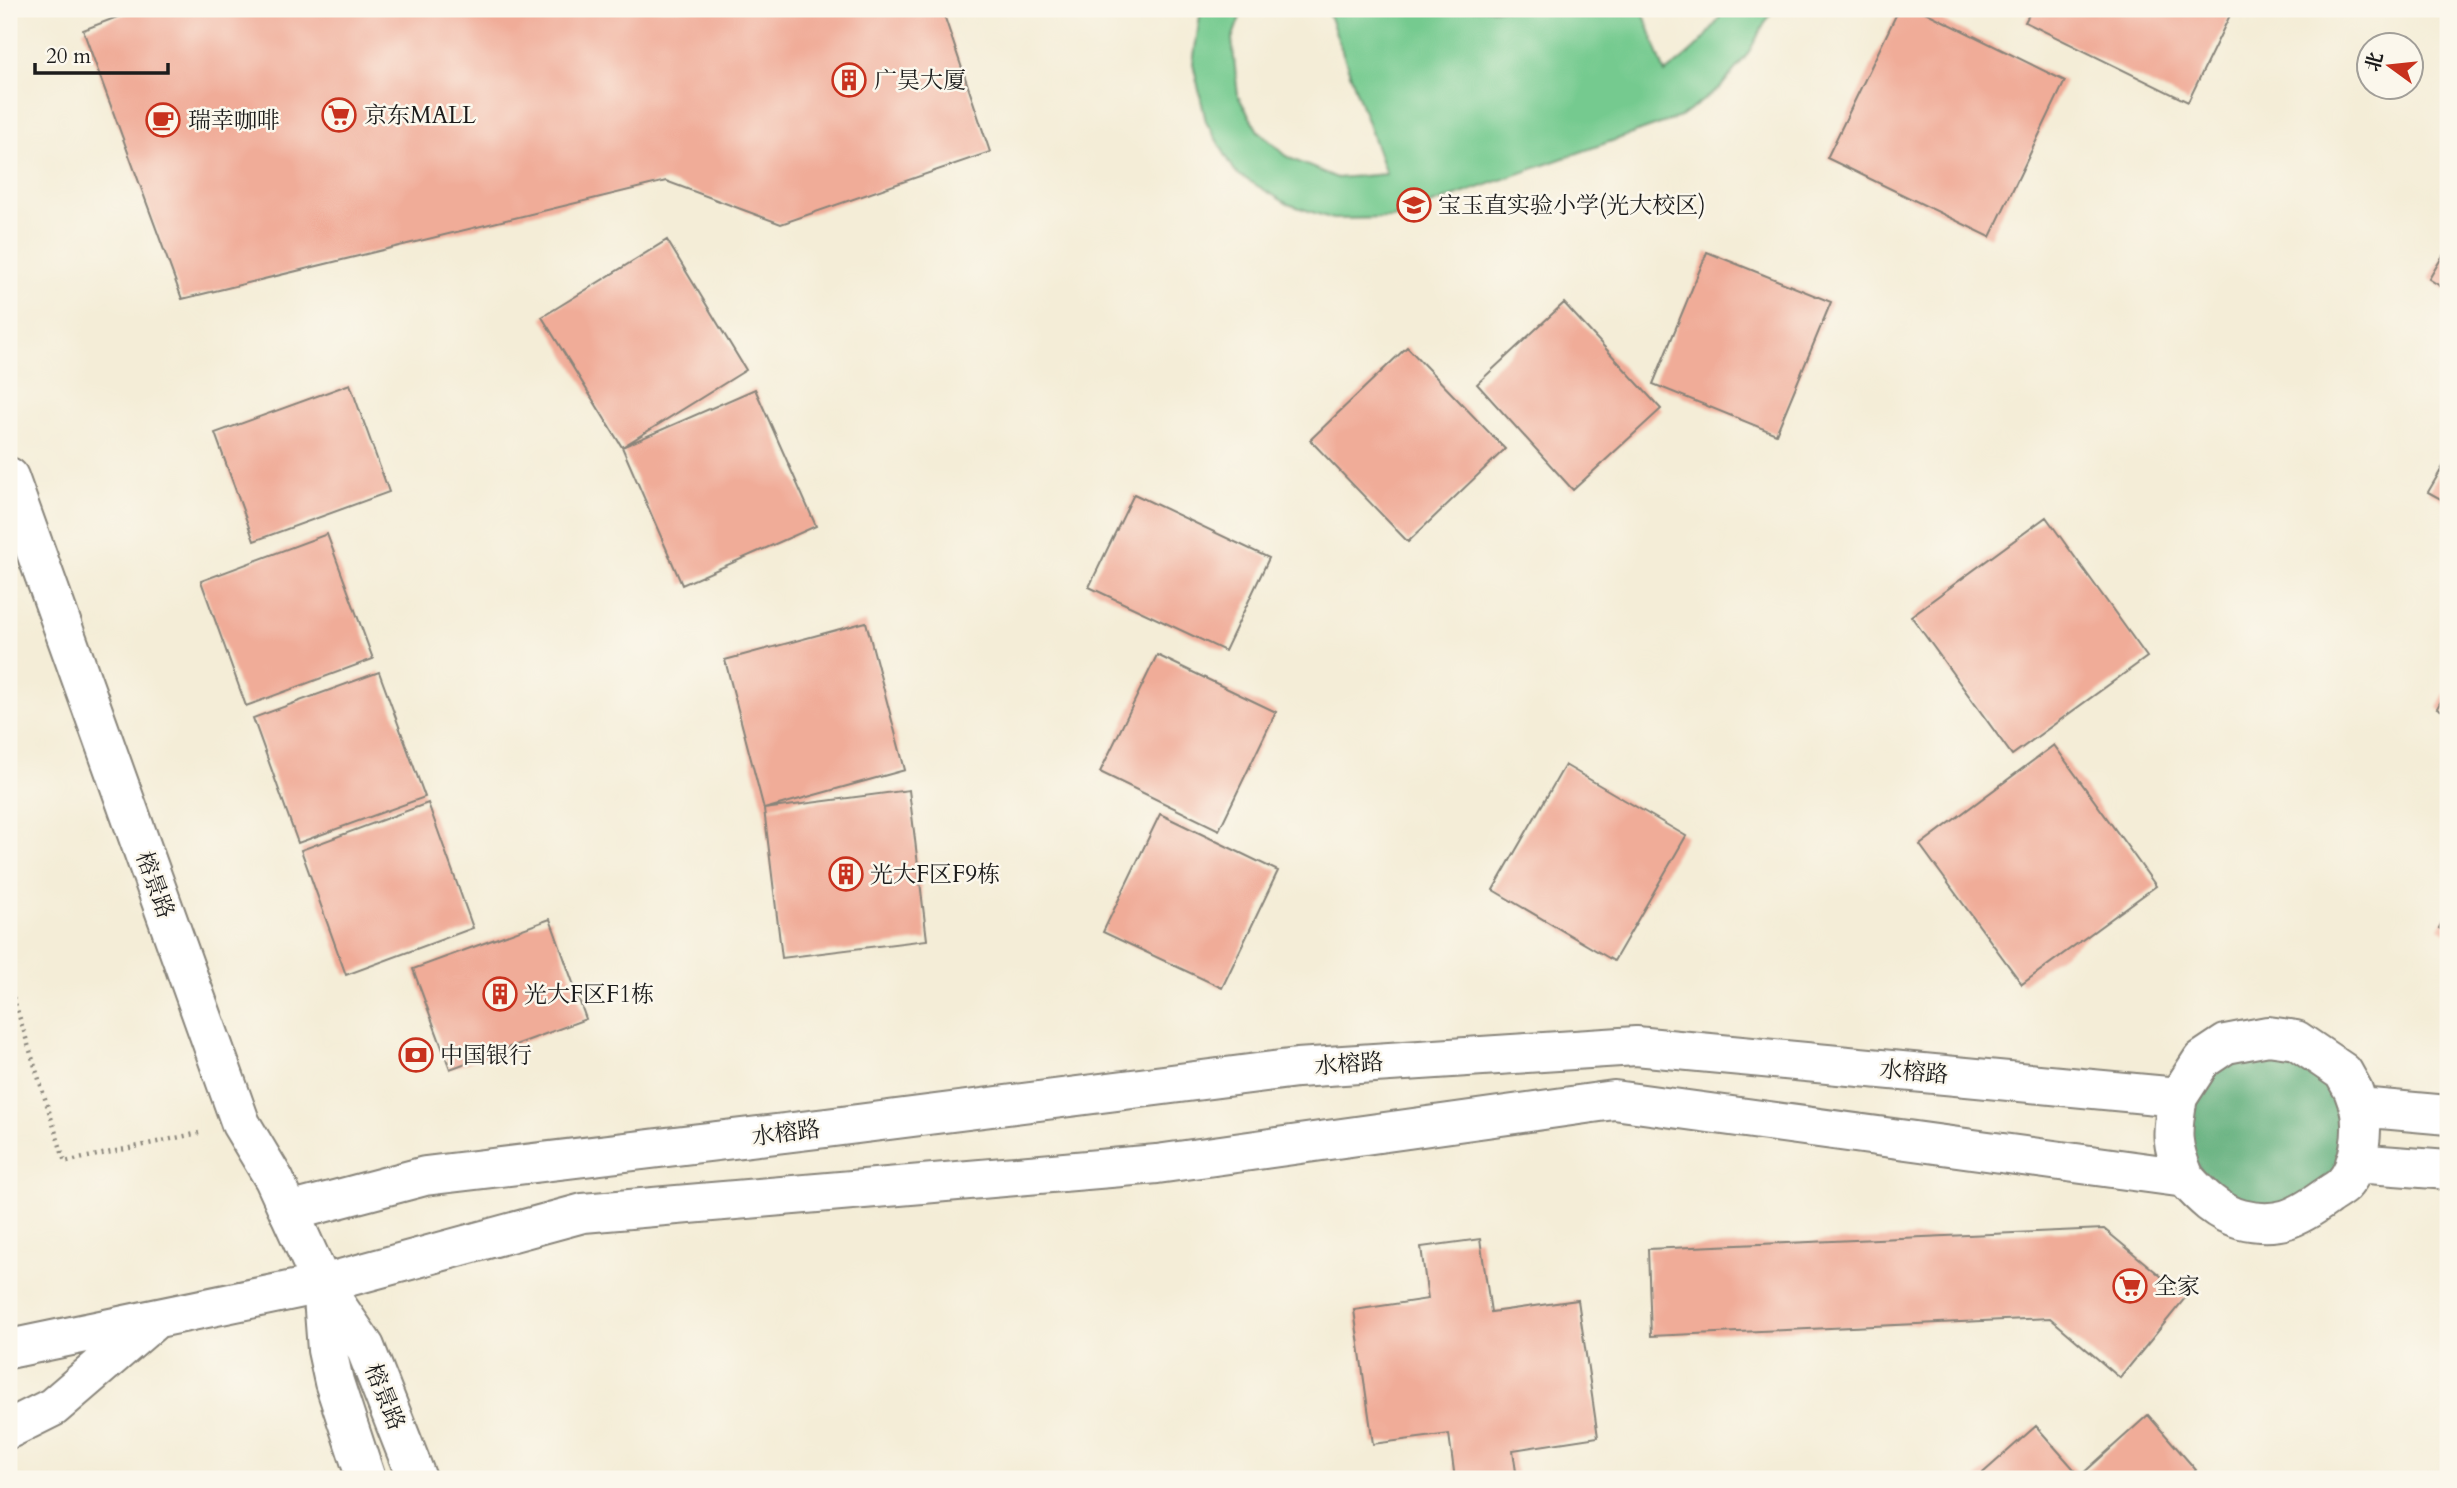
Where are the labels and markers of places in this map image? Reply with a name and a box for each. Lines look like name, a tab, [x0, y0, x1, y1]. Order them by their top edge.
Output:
building icon: 广昊大厦	[830, 61, 868, 99]
place label: 广昊大厦	[874, 65, 966, 96]
supermarket icon: 京东MALL	[320, 96, 358, 134]
place label: 京东MALL	[364, 100, 476, 131]
cafe icon: 瑞幸咖啡	[144, 101, 182, 139]
place label: 瑞幸咖啡	[188, 105, 280, 136]
school or university icon: 宝玉直实验小学(光大校区)	[1395, 186, 1433, 224]
place label: 宝玉直实验小学(光大校区)	[1438, 190, 1706, 221]
building icon: 光大F区F9栋	[827, 855, 865, 893]
place label: 光大F区F9栋	[870, 859, 1000, 890]
building icon: 光大F区F1栋	[481, 975, 519, 1013]
place label: 光大F区F1栋	[524, 979, 654, 1010]
bank icon: 中国银行	[397, 1036, 435, 1074]
place label: 中国银行	[440, 1040, 532, 1071]
supermarket icon: 全家	[2111, 1267, 2149, 1305]
place label: 全家	[2154, 1271, 2200, 1302]

